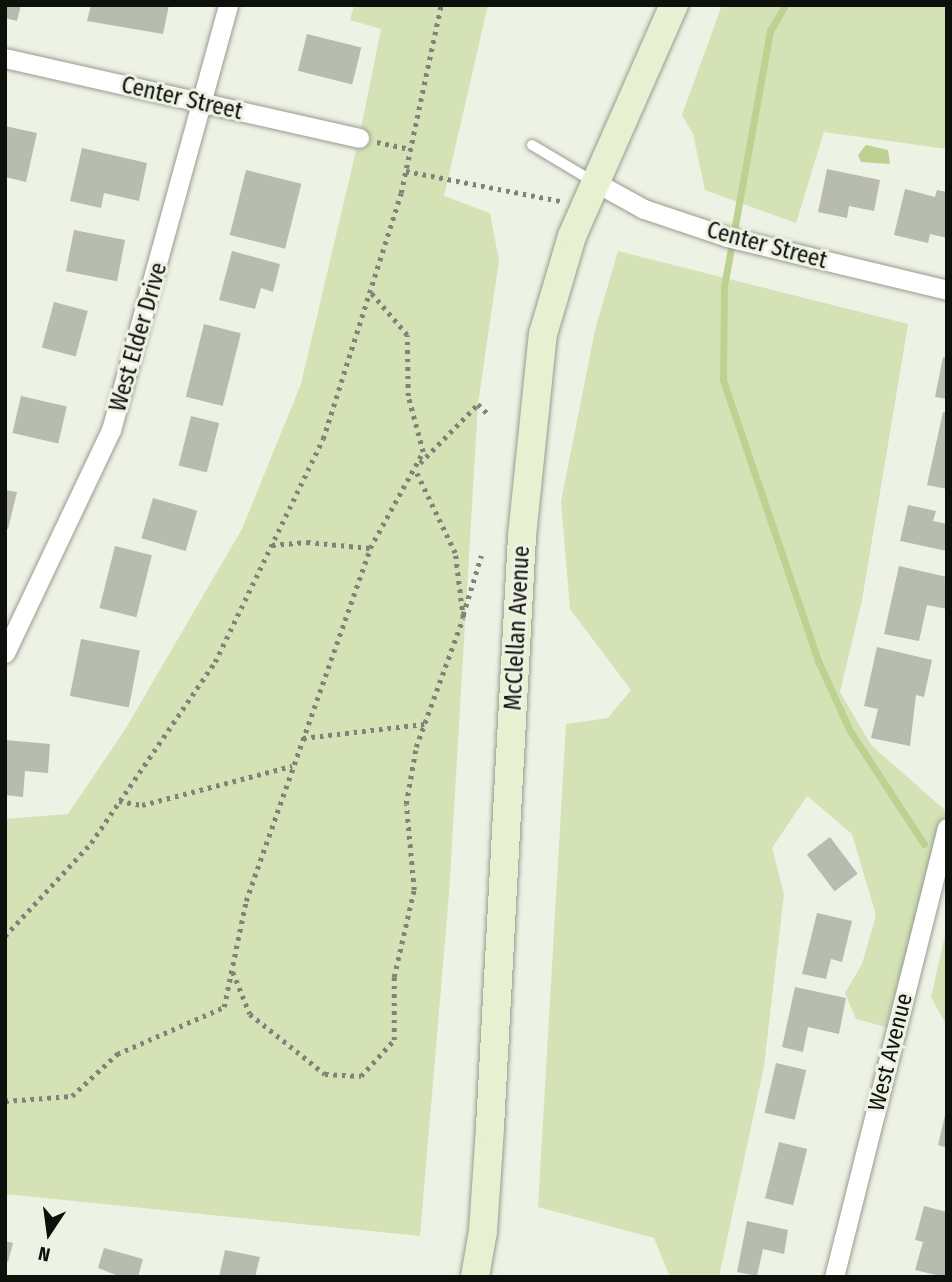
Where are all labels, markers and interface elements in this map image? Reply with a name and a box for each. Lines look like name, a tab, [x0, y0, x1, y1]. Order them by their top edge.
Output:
street label: Center Street	[119, 71, 245, 125]
street label: Center Street	[704, 216, 830, 274]
street label: West Elder Drive	[104, 259, 172, 415]
street label: McClellan Avenue	[499, 545, 535, 711]
street label: West Avenue	[862, 990, 918, 1114]
north arrow	[14, 1198, 84, 1268]
text: N	[36, 1241, 52, 1266]

